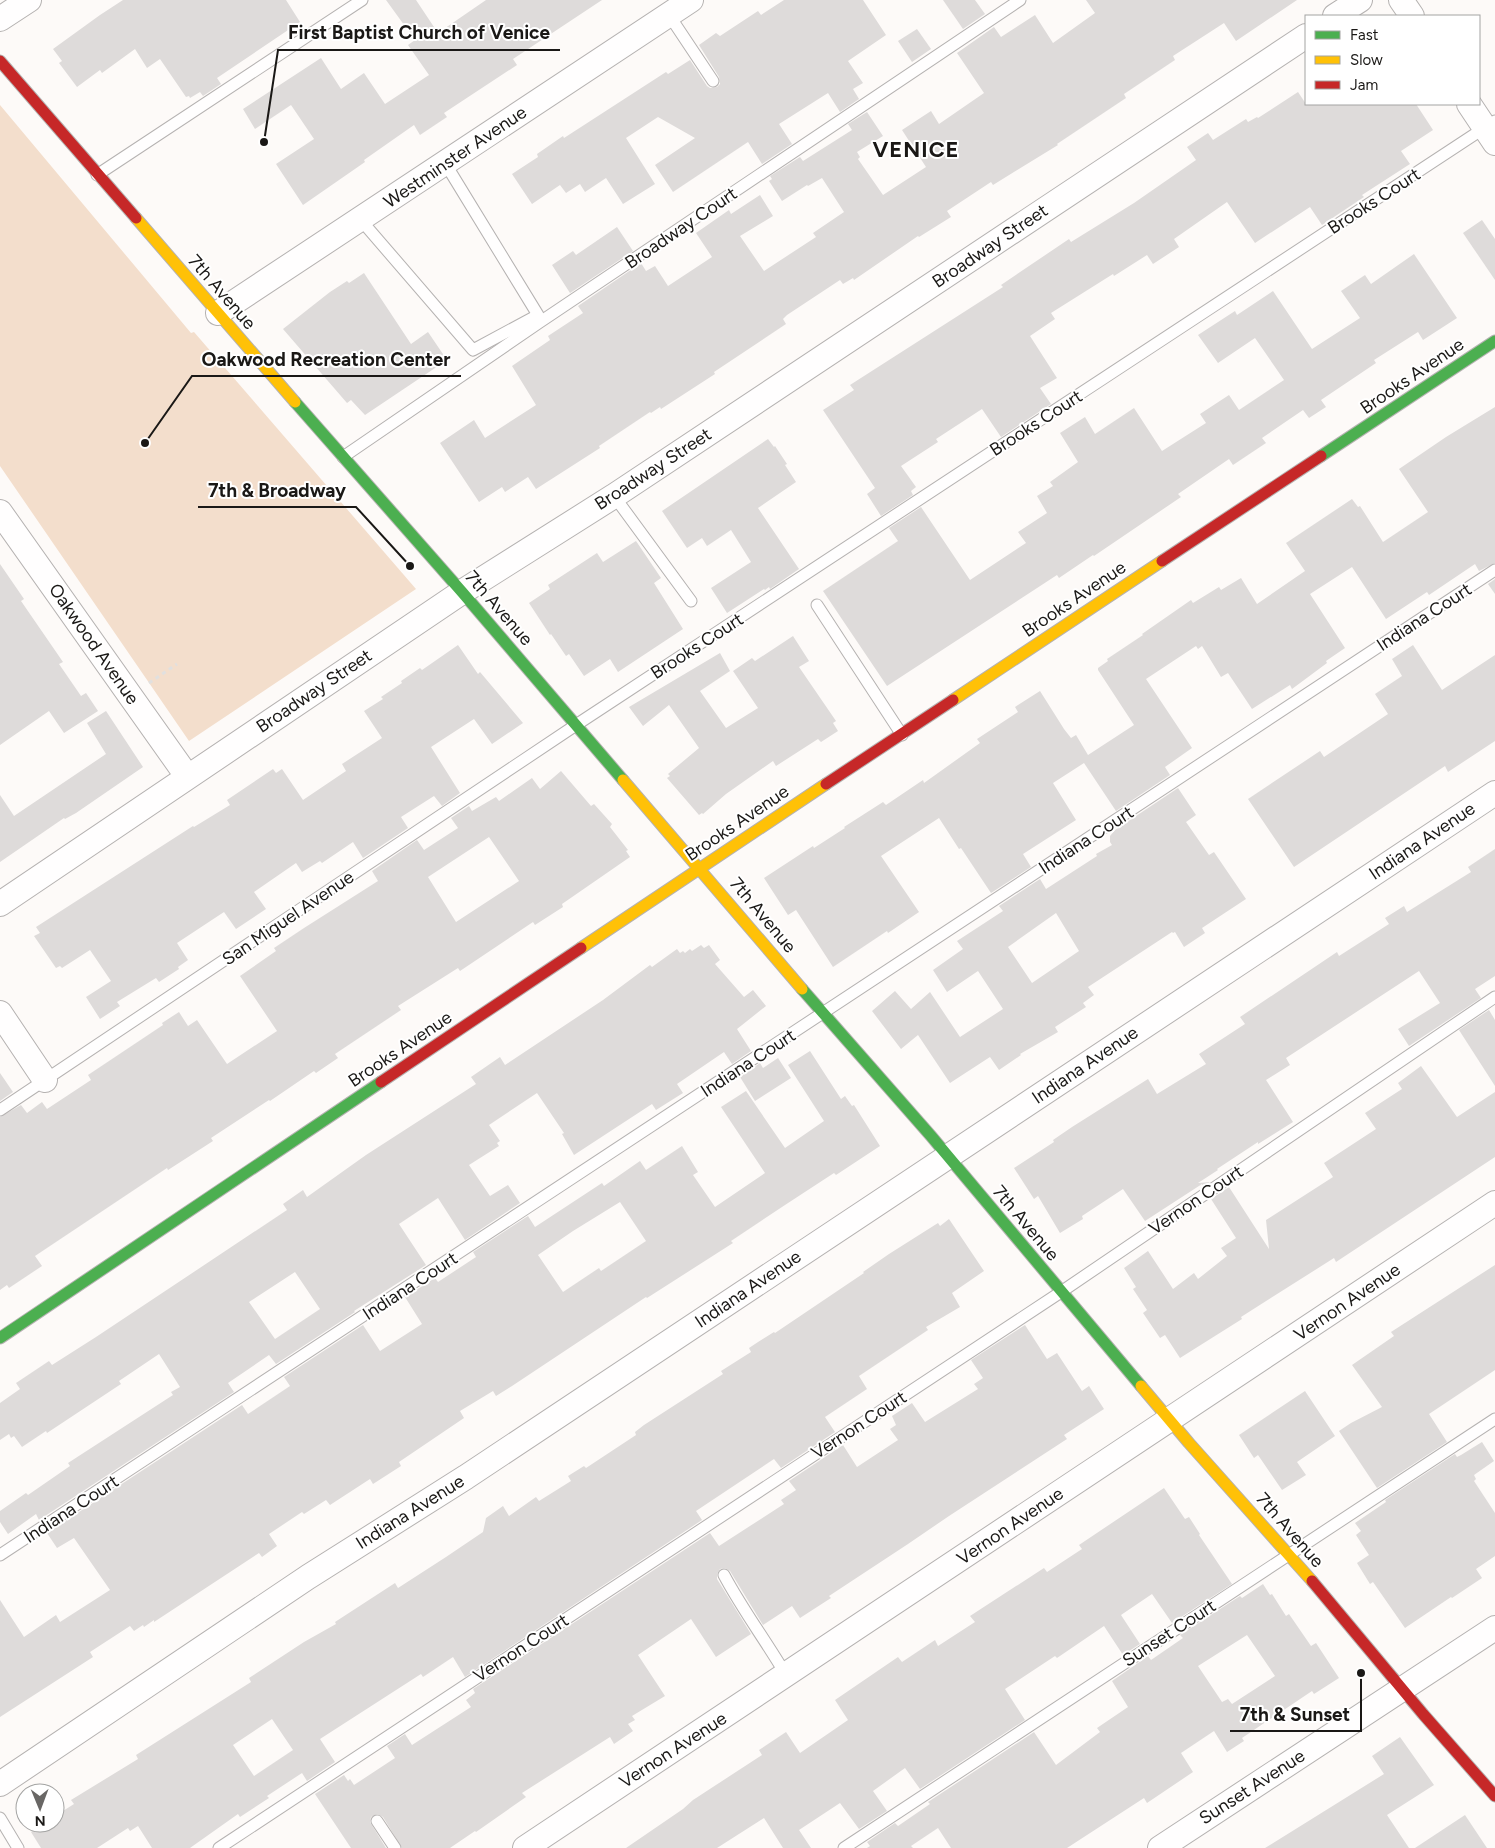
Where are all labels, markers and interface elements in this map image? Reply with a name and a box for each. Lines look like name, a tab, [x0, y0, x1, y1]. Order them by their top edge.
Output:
legend	[1305, 15, 1480, 105]
callout: First Baptist Church of Venice	[278, 16, 560, 50]
text: First Baptist Church of Venice	[288, 21, 550, 44]
text: Fast	[1350, 26, 1379, 44]
text: Slow	[1350, 51, 1383, 69]
text: Jam	[1350, 76, 1378, 94]
street label: Westminster Avenue	[379, 101, 531, 213]
district label: VENICE	[872, 136, 960, 163]
street label: Brooks Court	[1324, 163, 1425, 239]
street label: Broadway Court	[621, 182, 741, 274]
street label: Broadway Street	[928, 199, 1052, 293]
street label: 7th Avenue	[184, 250, 261, 334]
street label: Brooks Avenue	[1356, 333, 1468, 419]
callout: Oakwood Recreation Center	[192, 342, 461, 376]
text: Oakwood Recreation Center	[201, 348, 451, 371]
street label: Brooks Court	[986, 385, 1087, 461]
street label: Broadway Street	[591, 423, 716, 515]
callout: 7th & Broadway	[198, 473, 356, 507]
text: 7th & Broadway	[208, 479, 346, 502]
street label: Brooks Avenue	[1018, 556, 1130, 642]
street label: 7th Avenue	[461, 566, 538, 650]
street label: Indiana Court	[1372, 578, 1476, 656]
street label: Oakwood Avenue	[44, 579, 144, 709]
street label: Brooks Court	[647, 608, 748, 684]
street label: Broadway Street	[252, 644, 376, 738]
street label: Brooks Avenue	[681, 780, 793, 866]
street label: Indiana Avenue	[1365, 797, 1479, 885]
street label: Indiana Court	[1034, 801, 1138, 879]
street label: San Miguel Avenue	[218, 866, 358, 970]
street label: 7th Avenue	[725, 873, 801, 957]
street label: Brooks Avenue	[344, 1006, 456, 1092]
street label: Indiana Avenue	[1028, 1021, 1142, 1109]
street label: Indiana Court	[696, 1024, 800, 1102]
street label: Vernon Court	[1145, 1160, 1247, 1240]
street label: 7th Avenue	[988, 1181, 1064, 1265]
street label: Indiana Avenue	[691, 1245, 805, 1333]
street label: Indiana Court	[358, 1247, 462, 1325]
street label: Vernon Avenue	[1290, 1258, 1404, 1346]
street label: Vernon Court	[807, 1386, 911, 1464]
street label: Indiana Court	[19, 1470, 123, 1548]
street label: Indiana Avenue	[352, 1470, 468, 1554]
street label: Vernon Avenue	[953, 1482, 1067, 1570]
street label: 7th Avenue	[1252, 1488, 1329, 1572]
street label: Sunset Court	[1118, 1595, 1220, 1671]
street label: Vernon Court	[469, 1609, 573, 1687]
callout: 7th & Sunset	[1230, 1697, 1361, 1731]
text: 7th & Sunset	[1240, 1703, 1351, 1726]
street label: Vernon Avenue	[615, 1707, 731, 1793]
street label: Sunset Avenue	[1195, 1745, 1309, 1829]
north arrow	[15, 1783, 65, 1833]
text: N	[35, 1812, 46, 1829]

